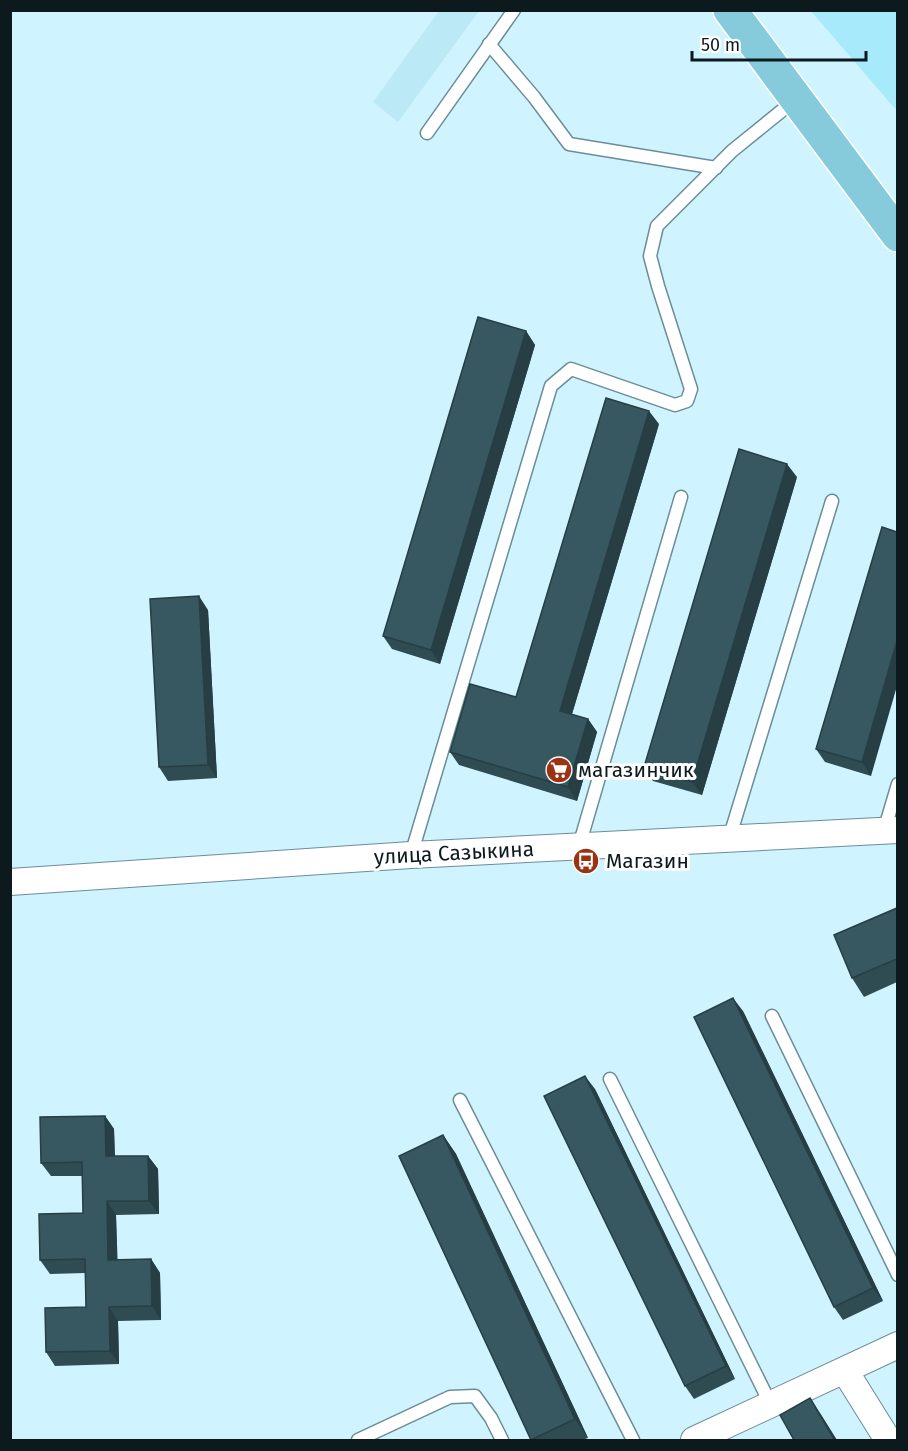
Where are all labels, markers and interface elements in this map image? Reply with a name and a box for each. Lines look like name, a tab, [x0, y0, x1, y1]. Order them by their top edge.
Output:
scale bar	[692, 24, 866, 62]
text: 50 m	[701, 34, 740, 56]
supermarket icon: магазинчик	[544, 755, 574, 785]
place label: магазинчик	[578, 757, 694, 783]
street label: улица Сазыкина	[373, 836, 535, 870]
bus stop icon: Магазин	[571, 846, 601, 876]
place label: Магазин	[606, 848, 689, 874]

